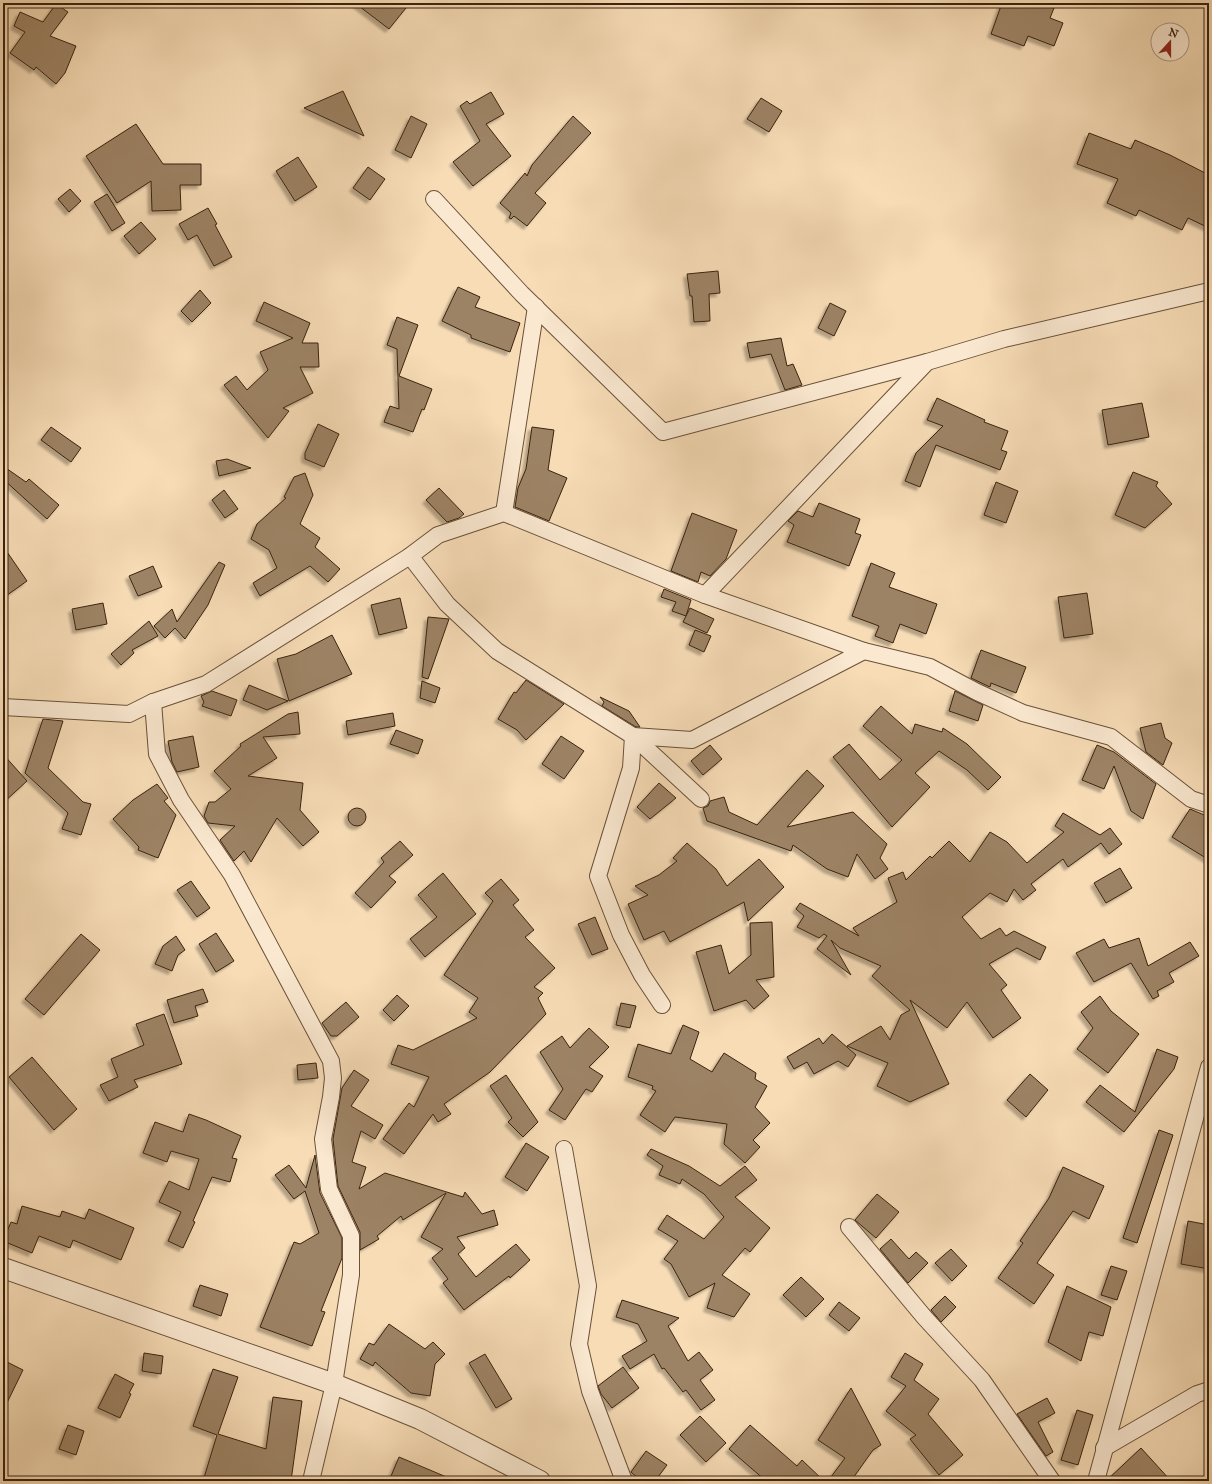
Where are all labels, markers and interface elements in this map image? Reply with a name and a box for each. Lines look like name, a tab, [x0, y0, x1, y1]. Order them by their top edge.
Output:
north arrow	[1150, 22, 1190, 62]
text: N	[1167, 25, 1181, 41]

